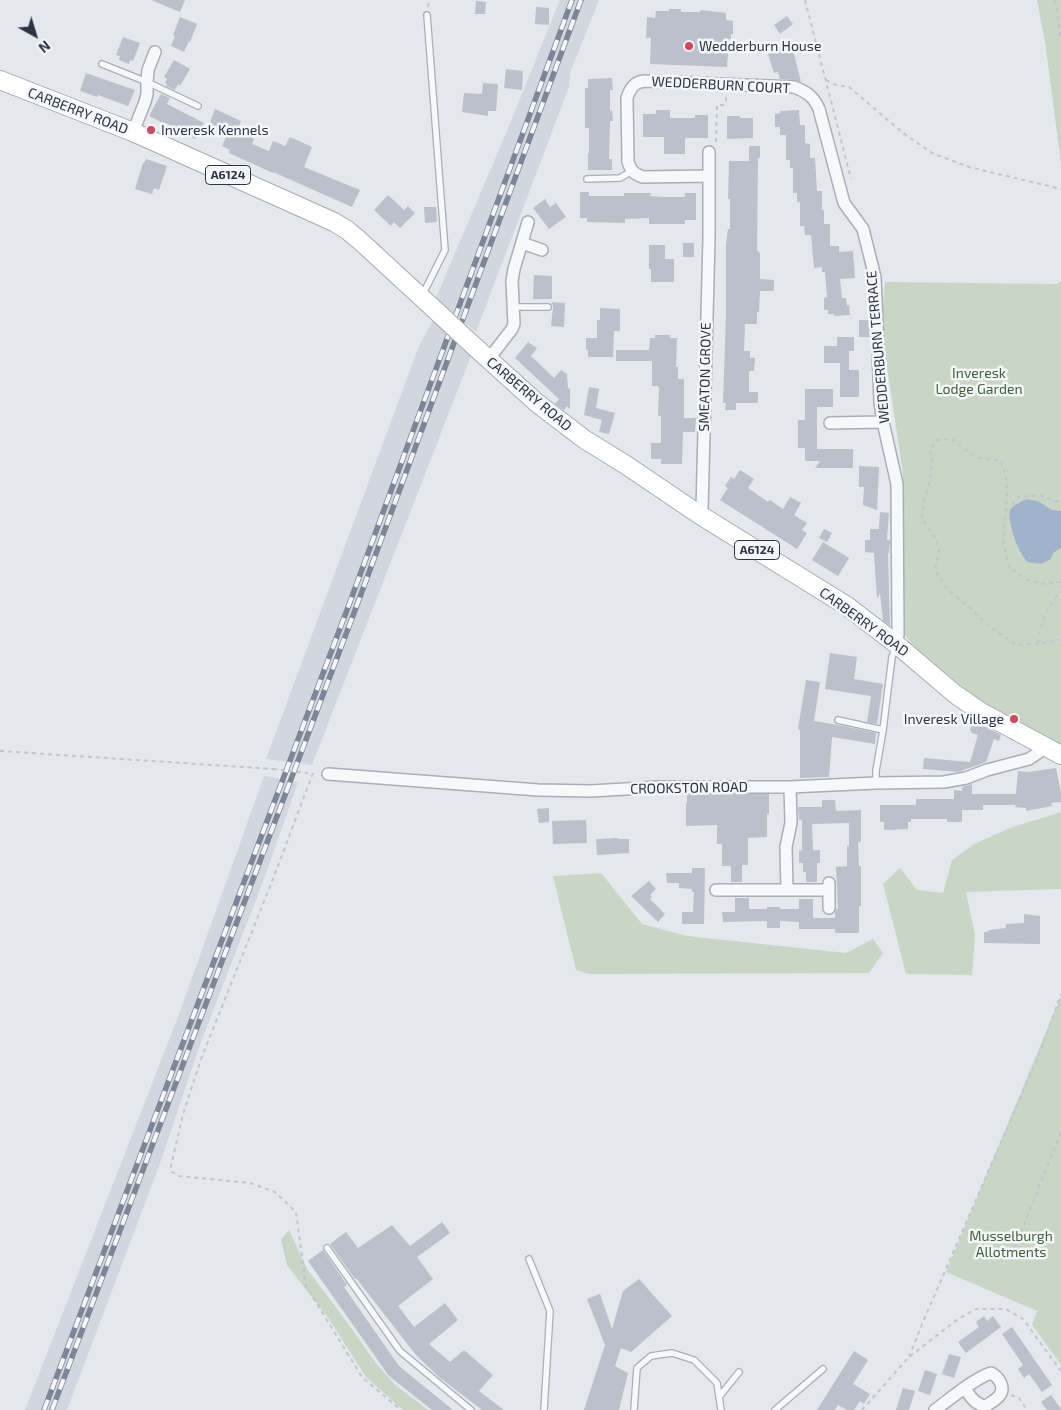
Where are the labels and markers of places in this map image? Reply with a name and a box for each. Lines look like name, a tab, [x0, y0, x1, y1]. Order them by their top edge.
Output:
place label: Wedderburn House	[699, 38, 821, 54]
marker: Wedderburn House	[683, 40, 695, 52]
place label: Inveresk Kennels	[161, 122, 269, 138]
marker: Inveresk Kennels	[145, 124, 157, 136]
place label: Inveresk Village	[904, 711, 1004, 727]
marker: Inveresk Village	[1008, 713, 1020, 725]

